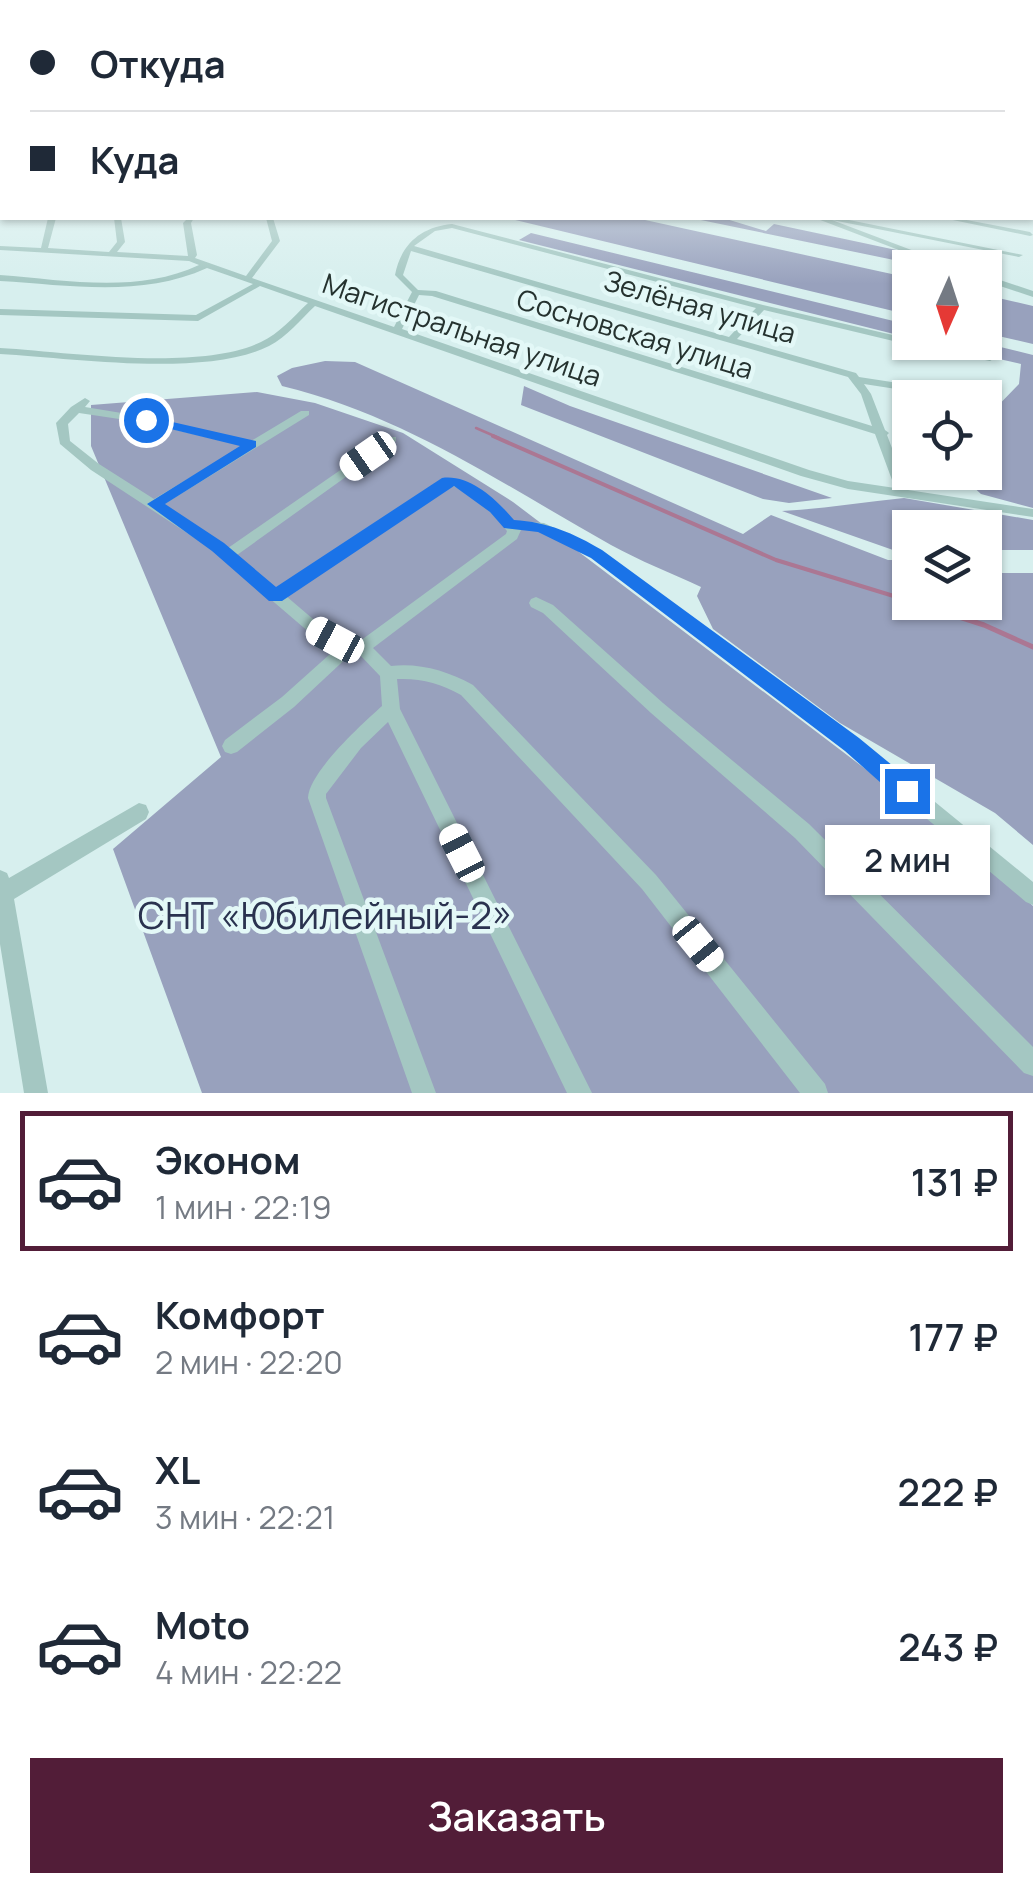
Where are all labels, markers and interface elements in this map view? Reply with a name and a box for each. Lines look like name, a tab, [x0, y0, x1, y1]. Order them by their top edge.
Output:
text: Откуда	[90, 37, 226, 89]
text: Куда	[90, 133, 179, 185]
north arrow	[892, 250, 1002, 360]
map controls	[892, 250, 1002, 620]
street label: Зелёная улица	[600, 261, 801, 352]
street label: Магистральная улица	[318, 263, 607, 395]
street label: Сосновская улица	[512, 279, 758, 387]
button: locate	[892, 380, 1002, 490]
route start	[124, 398, 169, 443]
car	[335, 427, 401, 485]
button: layers	[892, 510, 1002, 620]
car	[301, 613, 369, 667]
route end	[885, 769, 930, 814]
car	[435, 819, 489, 887]
callout: 2 мин	[824, 826, 990, 896]
text: 2 мин	[864, 838, 951, 882]
park label: СНТ «Юбилейный-2»	[138, 888, 512, 940]
car	[667, 911, 729, 977]
text: Эконом	[155, 1133, 301, 1185]
icon: car	[35, 1136, 125, 1226]
text: 131 ₽	[911, 1155, 998, 1207]
text: 1 мин · 22:19	[155, 1185, 332, 1229]
text: Комфорт	[155, 1288, 325, 1340]
icon: car	[35, 1291, 125, 1381]
text: 177 ₽	[908, 1310, 998, 1362]
text: 2 мин · 22:20	[155, 1340, 343, 1384]
text: XL	[155, 1443, 200, 1495]
icon: car	[35, 1446, 125, 1536]
text: 222 ₽	[898, 1465, 998, 1517]
text: 3 мин · 22:21	[155, 1495, 335, 1539]
text: Moto	[155, 1598, 250, 1650]
icon: car	[35, 1601, 125, 1691]
text: 243 ₽	[898, 1620, 998, 1672]
text: 4 мин · 22:22	[155, 1650, 342, 1694]
button: Заказать	[30, 1758, 1003, 1873]

